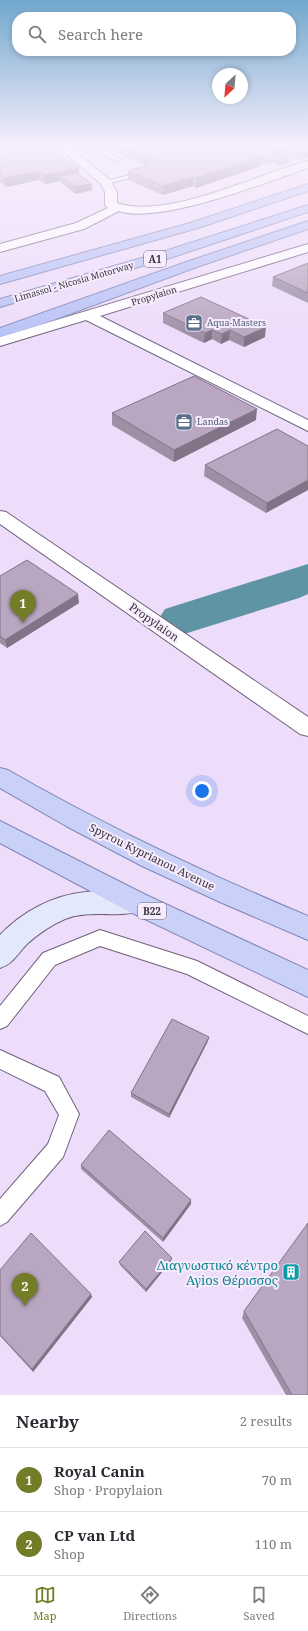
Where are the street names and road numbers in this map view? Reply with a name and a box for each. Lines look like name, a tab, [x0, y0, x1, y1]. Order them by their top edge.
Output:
road number: A1	[144, 251, 166, 267]
street label: Limassol - Nicosia Motorway	[13, 258, 136, 305]
street label: Propylaion	[129, 282, 178, 309]
street label: Propylaion	[126, 599, 182, 644]
street label: Spyrou Kyprianou Avenue	[87, 820, 218, 894]
road number: B22	[138, 903, 166, 919]

